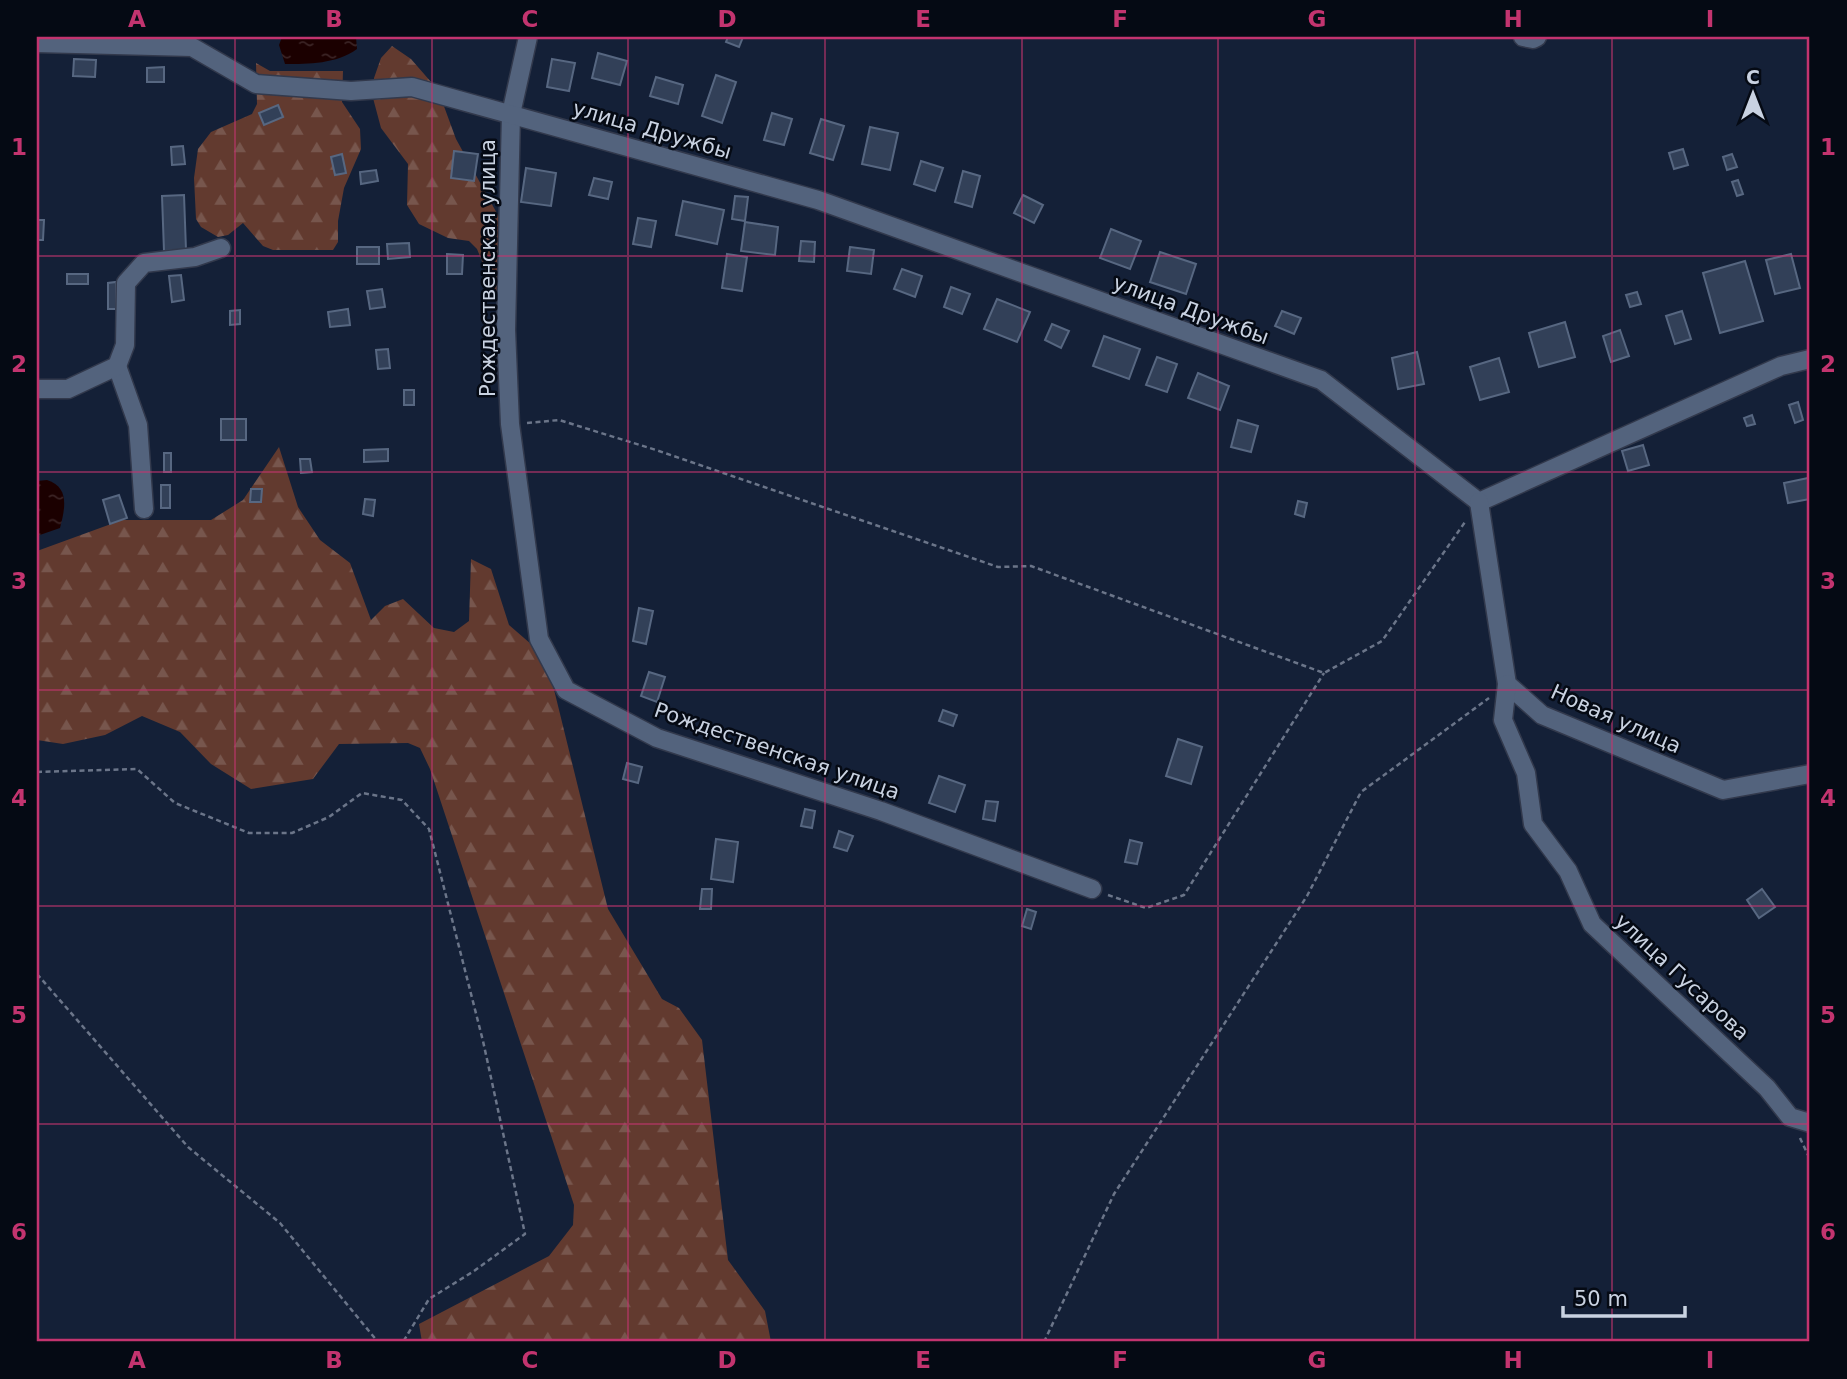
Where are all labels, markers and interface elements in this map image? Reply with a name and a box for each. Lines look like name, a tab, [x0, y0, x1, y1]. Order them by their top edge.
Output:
text: A	[128, 6, 146, 32]
text: B	[325, 6, 343, 32]
text: C	[522, 6, 538, 32]
text: D	[717, 6, 737, 32]
text: E	[915, 6, 931, 32]
text: F	[1112, 6, 1128, 32]
text: G	[1308, 6, 1326, 32]
text: H	[1503, 6, 1523, 32]
text: I	[1706, 6, 1714, 32]
north arrow	[1717, 60, 1787, 130]
text: С	[1746, 66, 1760, 88]
street label: улица Дружбы	[570, 96, 734, 164]
text: 1	[11, 134, 27, 160]
text: 1	[1820, 134, 1836, 160]
street label: Рождественская улица	[476, 139, 500, 397]
street label: улица Дружбы	[1110, 271, 1272, 349]
text: 2	[11, 351, 27, 377]
text: 2	[1820, 351, 1836, 377]
text: 3	[11, 568, 27, 594]
text: 3	[1820, 568, 1836, 594]
street label: Новая улица	[1547, 680, 1685, 758]
street label: Рождественская улица	[651, 698, 903, 804]
text: 4	[11, 785, 27, 811]
text: 4	[1820, 785, 1836, 811]
street label: улица Гусарова	[1610, 909, 1754, 1045]
text: 5	[11, 1002, 27, 1028]
text: 5	[1820, 1002, 1836, 1028]
text: 6	[11, 1219, 27, 1245]
text: 6	[1820, 1219, 1836, 1245]
scale bar	[1563, 1274, 1686, 1318]
text: 50 m	[1574, 1287, 1628, 1311]
text: A	[128, 1347, 146, 1373]
text: B	[325, 1347, 343, 1373]
text: C	[522, 1347, 538, 1373]
text: D	[717, 1347, 737, 1373]
text: E	[915, 1347, 931, 1373]
text: F	[1112, 1347, 1128, 1373]
text: G	[1308, 1347, 1326, 1373]
text: H	[1503, 1347, 1523, 1373]
text: I	[1706, 1347, 1714, 1373]

